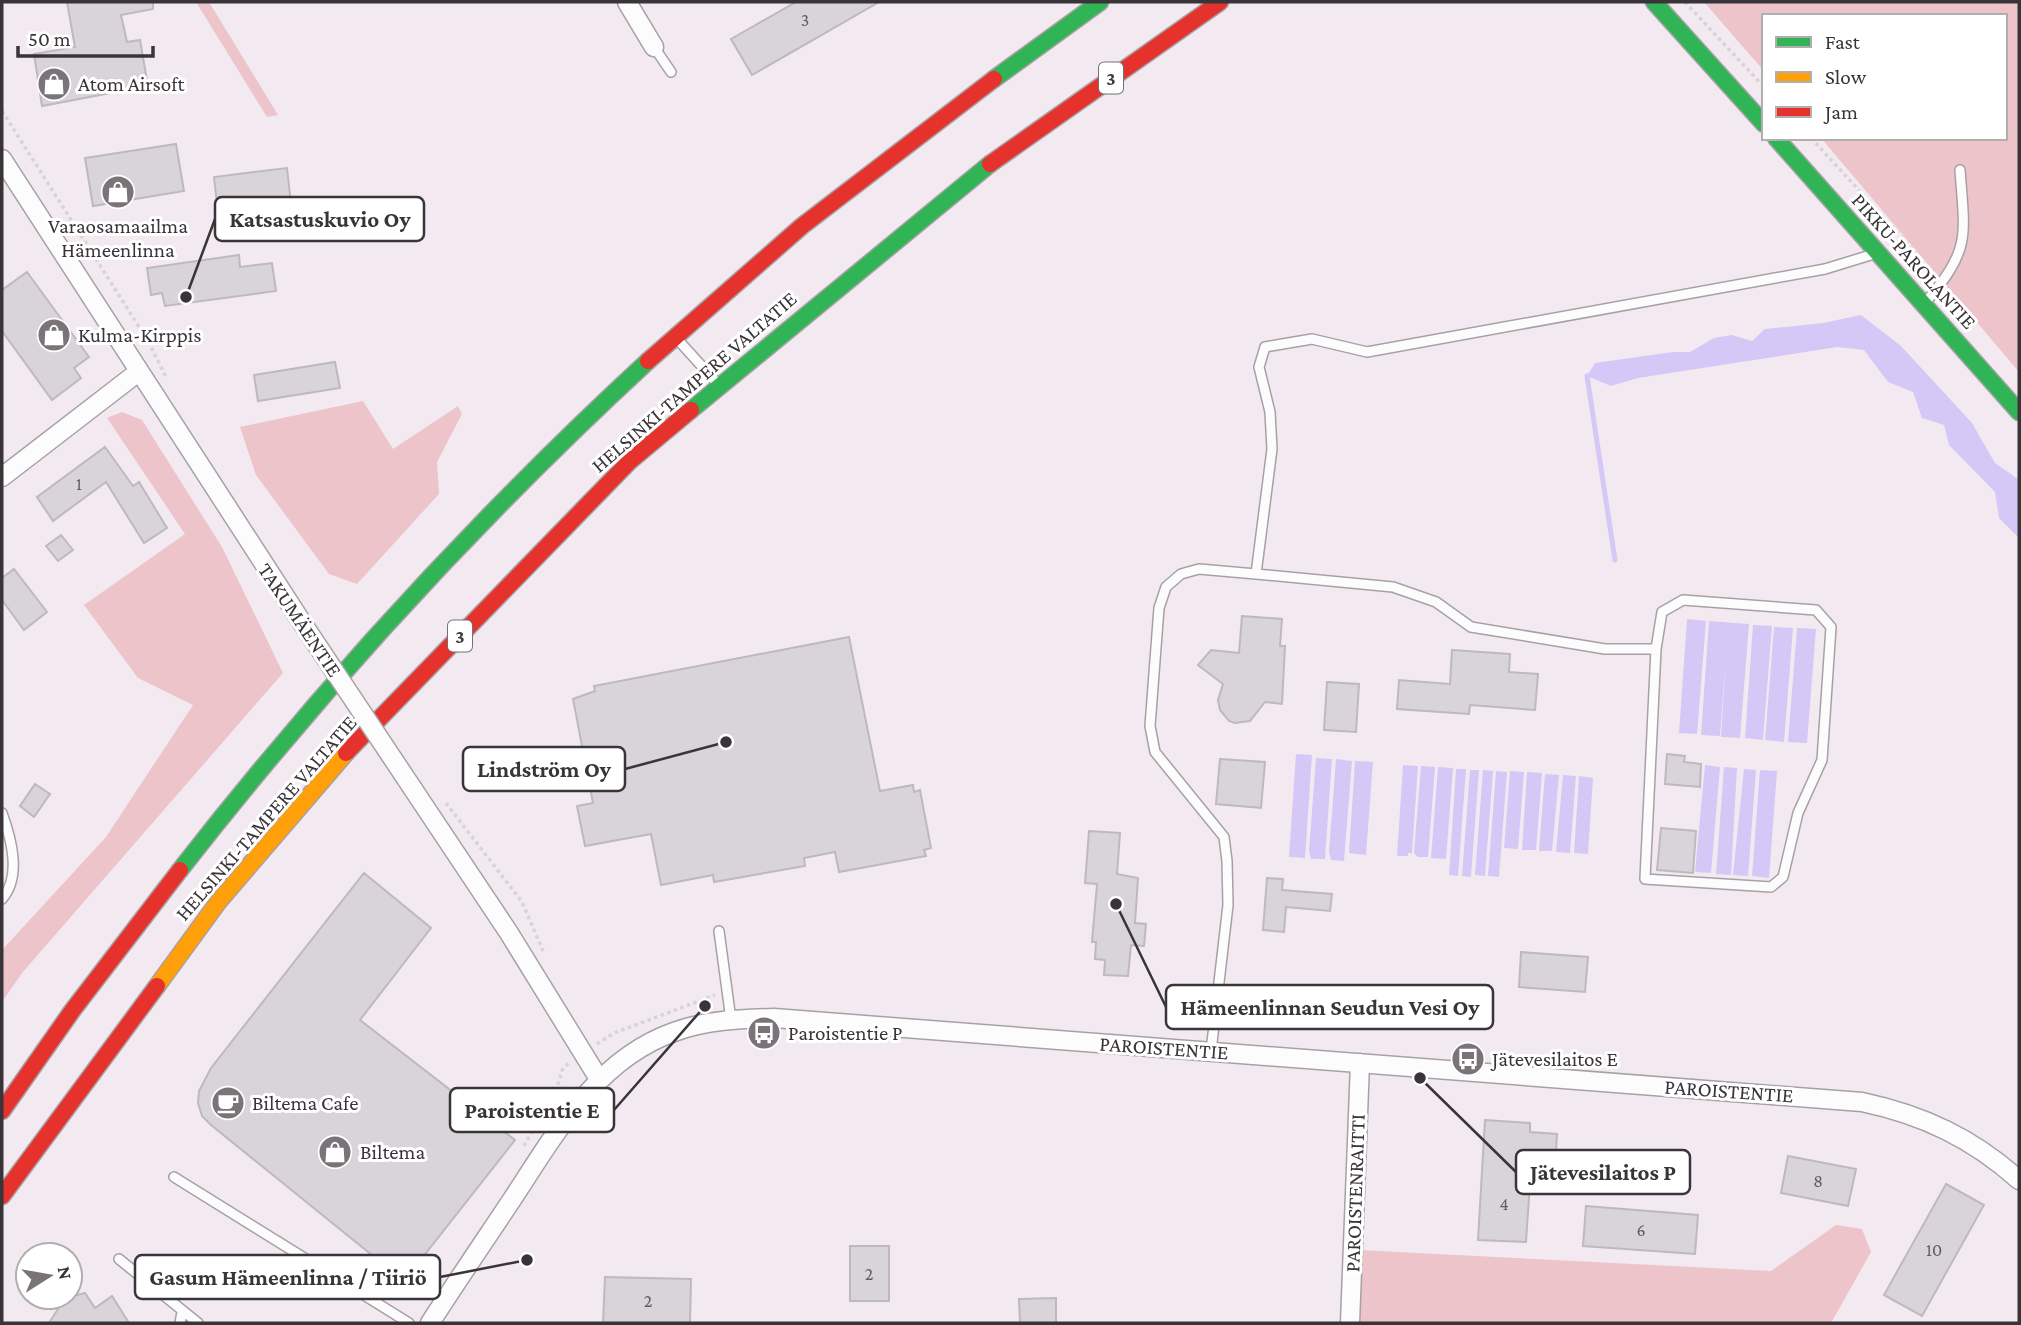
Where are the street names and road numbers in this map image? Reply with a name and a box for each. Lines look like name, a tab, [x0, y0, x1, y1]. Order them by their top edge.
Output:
road number: 3	[1099, 62, 1123, 94]
street label: PIKKU-PAROLANTIE	[1847, 188, 1981, 334]
street label: HELSINKI-TAMPERE VALTATIE	[587, 286, 801, 478]
street label: TAKUMÄENTIE	[253, 559, 347, 681]
road number: 3	[448, 621, 472, 652]
street label: HELSINKI-TAMPERE VALTATIE	[170, 711, 362, 925]
street label: PAROISTENTIE	[1099, 1032, 1229, 1064]
street label: PAROISTENTIE	[1664, 1075, 1794, 1107]
street label: PAROISTENRAITTI	[1340, 1113, 1370, 1273]

